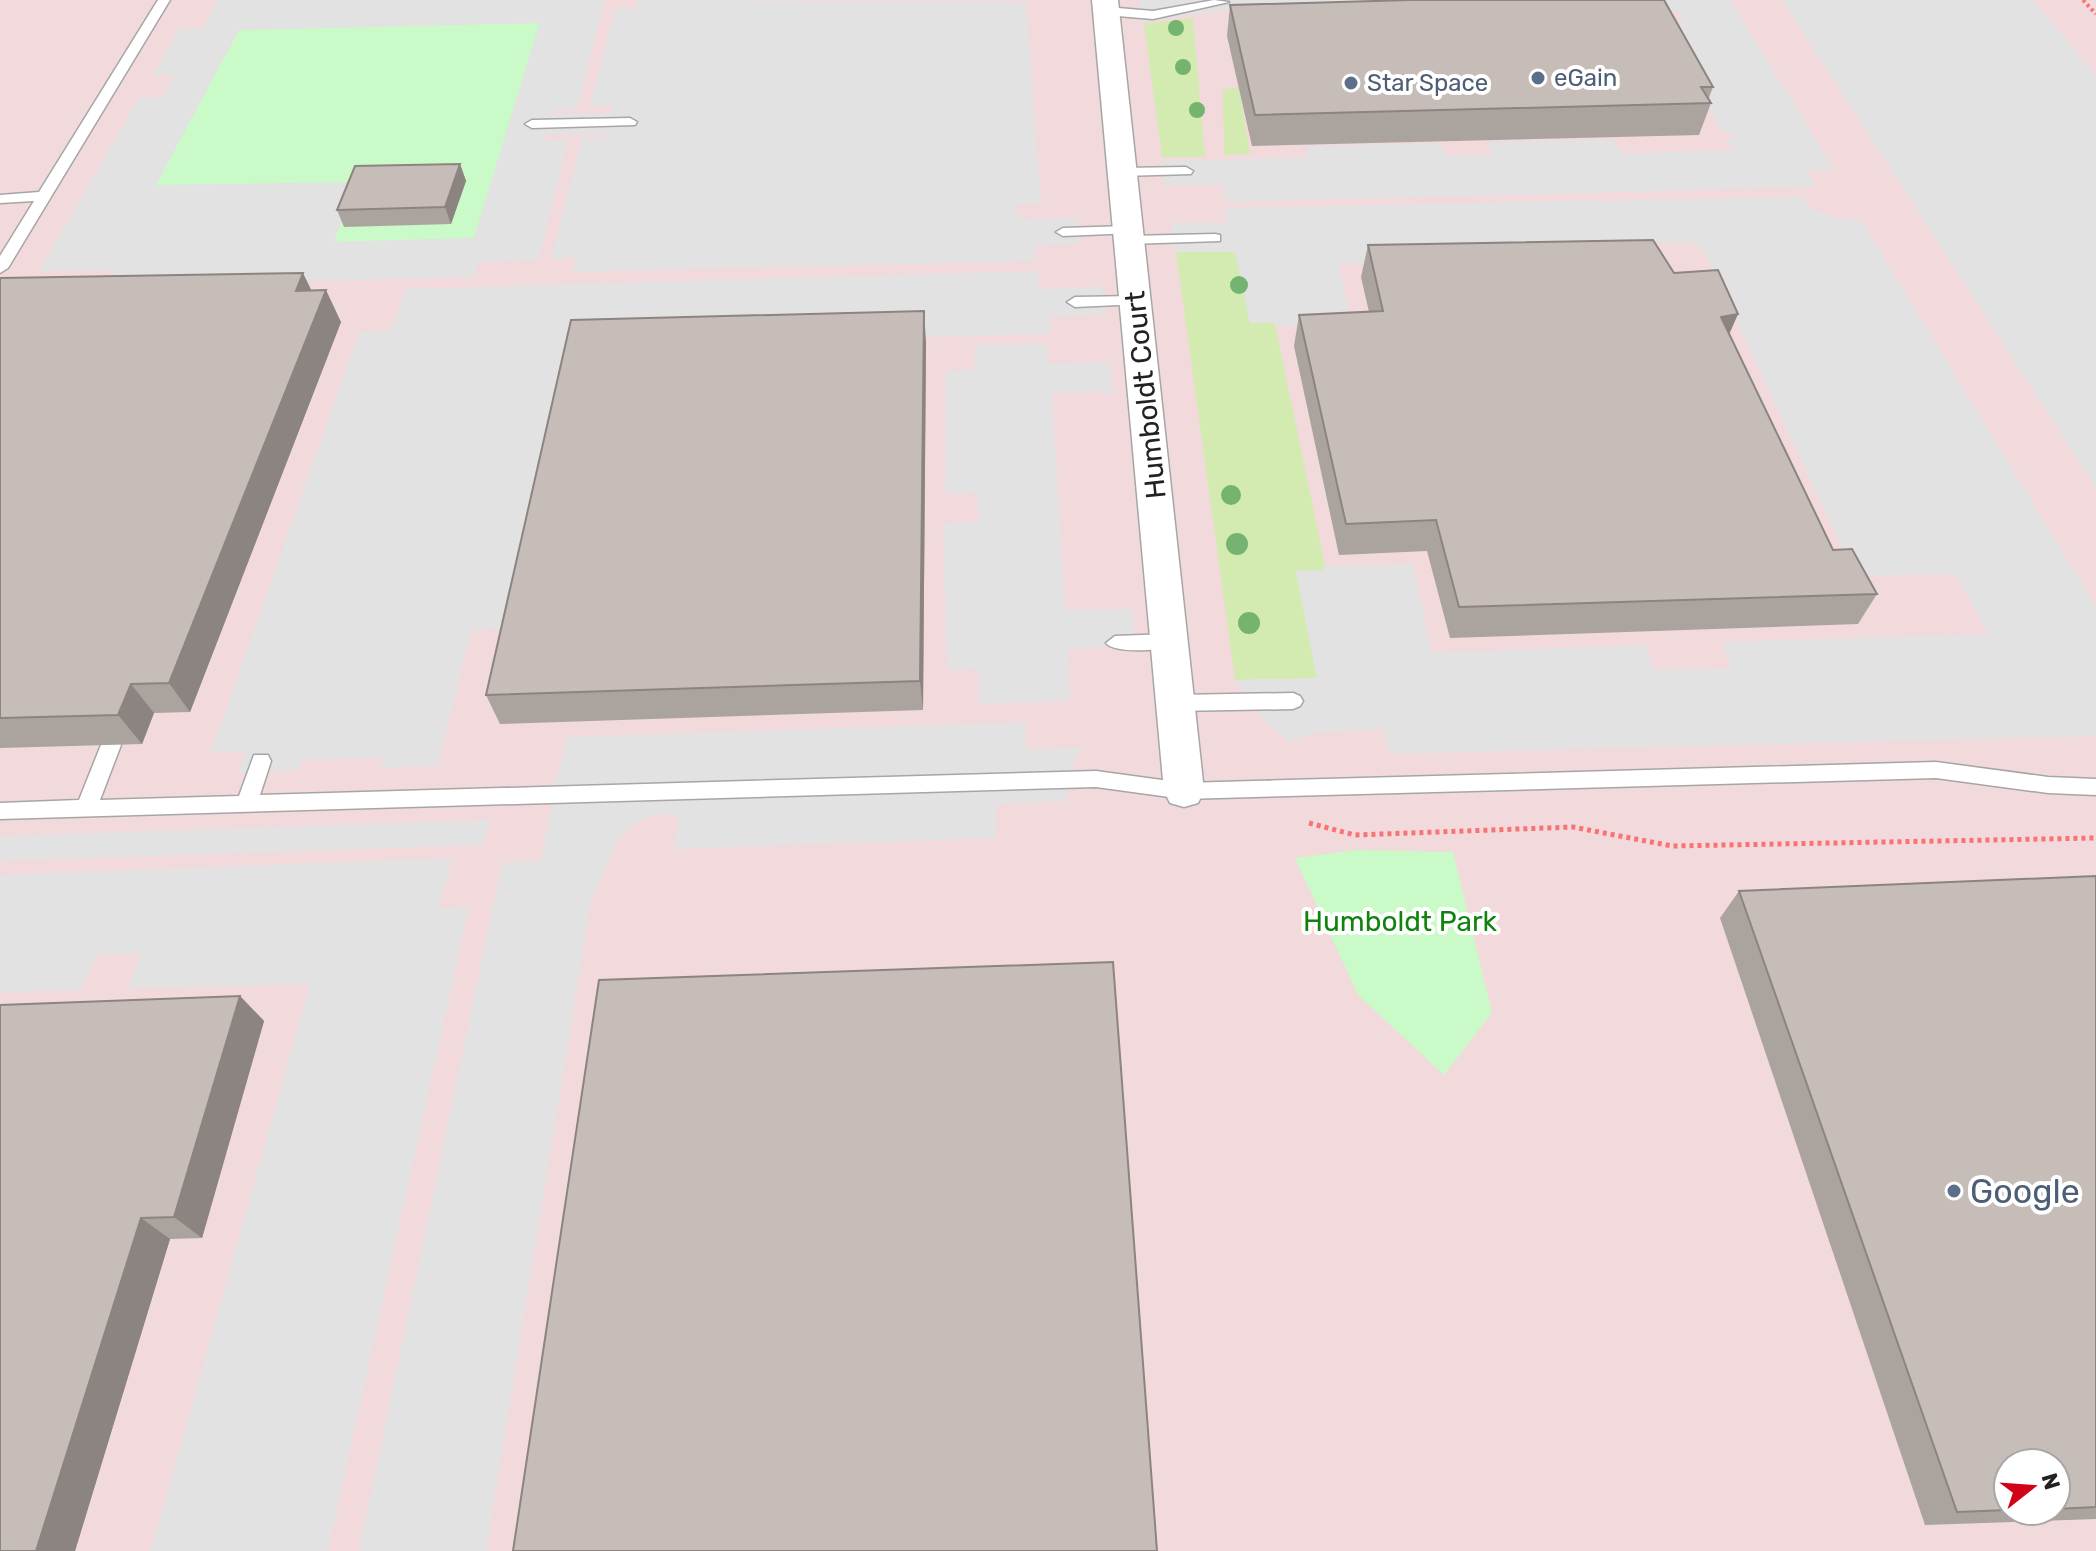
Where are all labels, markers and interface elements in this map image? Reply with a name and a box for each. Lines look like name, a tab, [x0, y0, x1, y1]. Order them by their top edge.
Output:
place label: eGain	[1554, 64, 1617, 92]
place label: Star Space	[1367, 69, 1488, 97]
marker: eGain	[1529, 69, 1547, 87]
marker: Star Space	[1342, 74, 1360, 92]
street label: Humboldt Court	[1118, 289, 1173, 501]
park label: Humboldt Park	[1303, 905, 1498, 938]
place label: Google	[1970, 1171, 2080, 1212]
marker: Google	[1945, 1182, 1963, 1200]
north arrow	[1992, 1447, 2072, 1527]
text: N	[2035, 1470, 2066, 1493]

